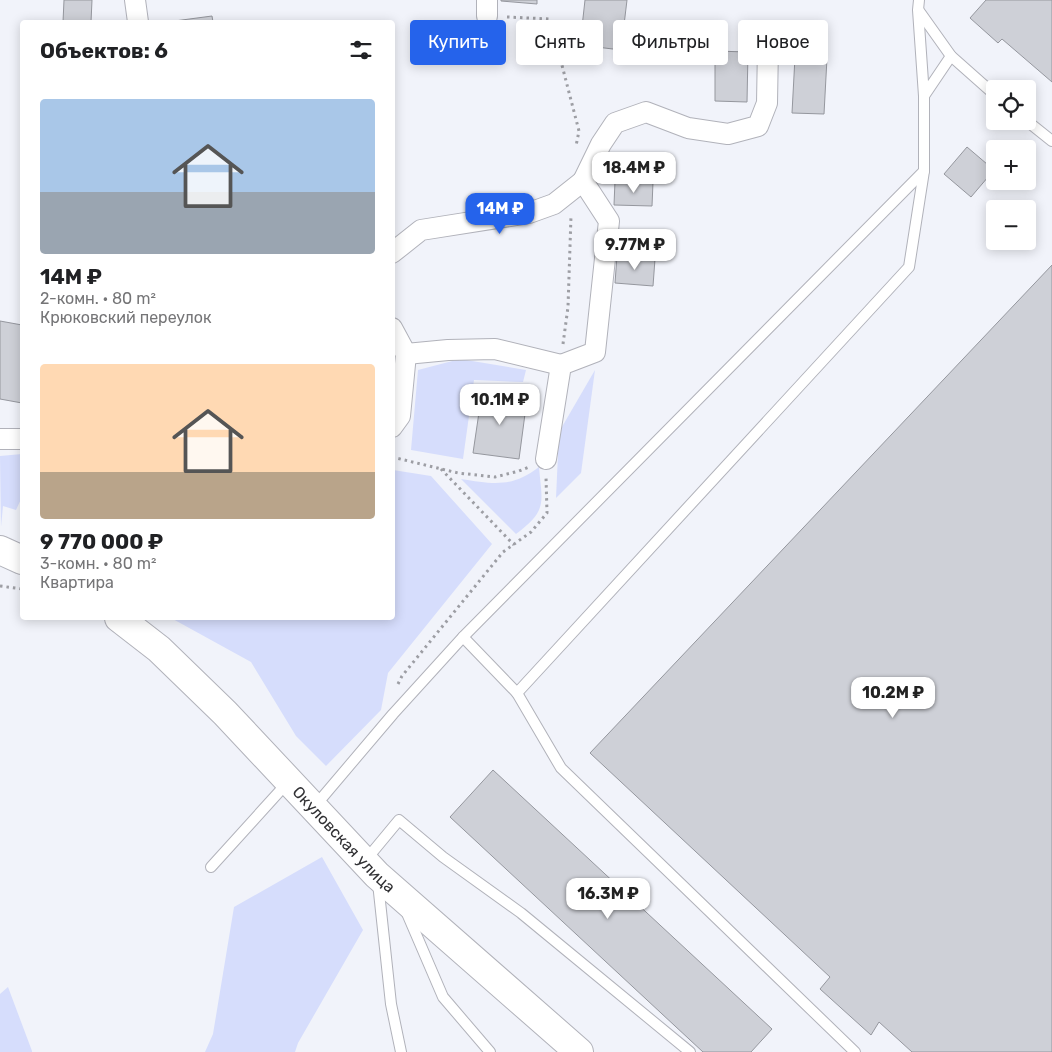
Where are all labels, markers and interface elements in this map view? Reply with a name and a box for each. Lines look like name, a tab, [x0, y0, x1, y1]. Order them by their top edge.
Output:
chip: Купить	[410, 20, 506, 65]
chip: Снять	[516, 20, 603, 65]
chip: Фильтры	[613, 20, 728, 65]
chip: Новое	[738, 20, 828, 65]
icon: filters	[347, 36, 375, 64]
text: Объектов: 6	[40, 38, 168, 63]
map controls	[986, 80, 1036, 250]
button: locate	[986, 80, 1036, 130]
icon: home	[163, 131, 253, 221]
button: +	[986, 140, 1036, 190]
pin: 18.4M ₽	[588, 152, 680, 194]
text: 18.4M ₽	[603, 158, 665, 177]
pin: 14M ₽	[465, 192, 535, 235]
text: 14M ₽	[476, 199, 524, 218]
button: −	[986, 200, 1036, 250]
pin: 9.77M ₽	[589, 228, 681, 271]
text: 9.77M ₽	[605, 235, 665, 254]
text: 14M ₽	[40, 264, 102, 289]
text: 2-комн. · 80 m²	[40, 289, 156, 308]
text: Крюковский переулок	[40, 308, 212, 327]
pin: 10.1M ₽	[454, 384, 546, 426]
text: 10.1M ₽	[471, 390, 529, 409]
icon: home	[163, 396, 253, 486]
text: 9 770 000 ₽	[40, 529, 163, 554]
text: 3-комн. · 80 m²	[40, 554, 156, 573]
text: Квартира	[40, 573, 114, 592]
pin: 10.2M ₽	[847, 676, 939, 719]
text: 10.2M ₽	[862, 683, 924, 702]
street label: Окуловская улица	[288, 782, 399, 897]
pin: 16.3M ₽	[562, 878, 654, 920]
text: 16.3M ₽	[577, 884, 639, 903]

